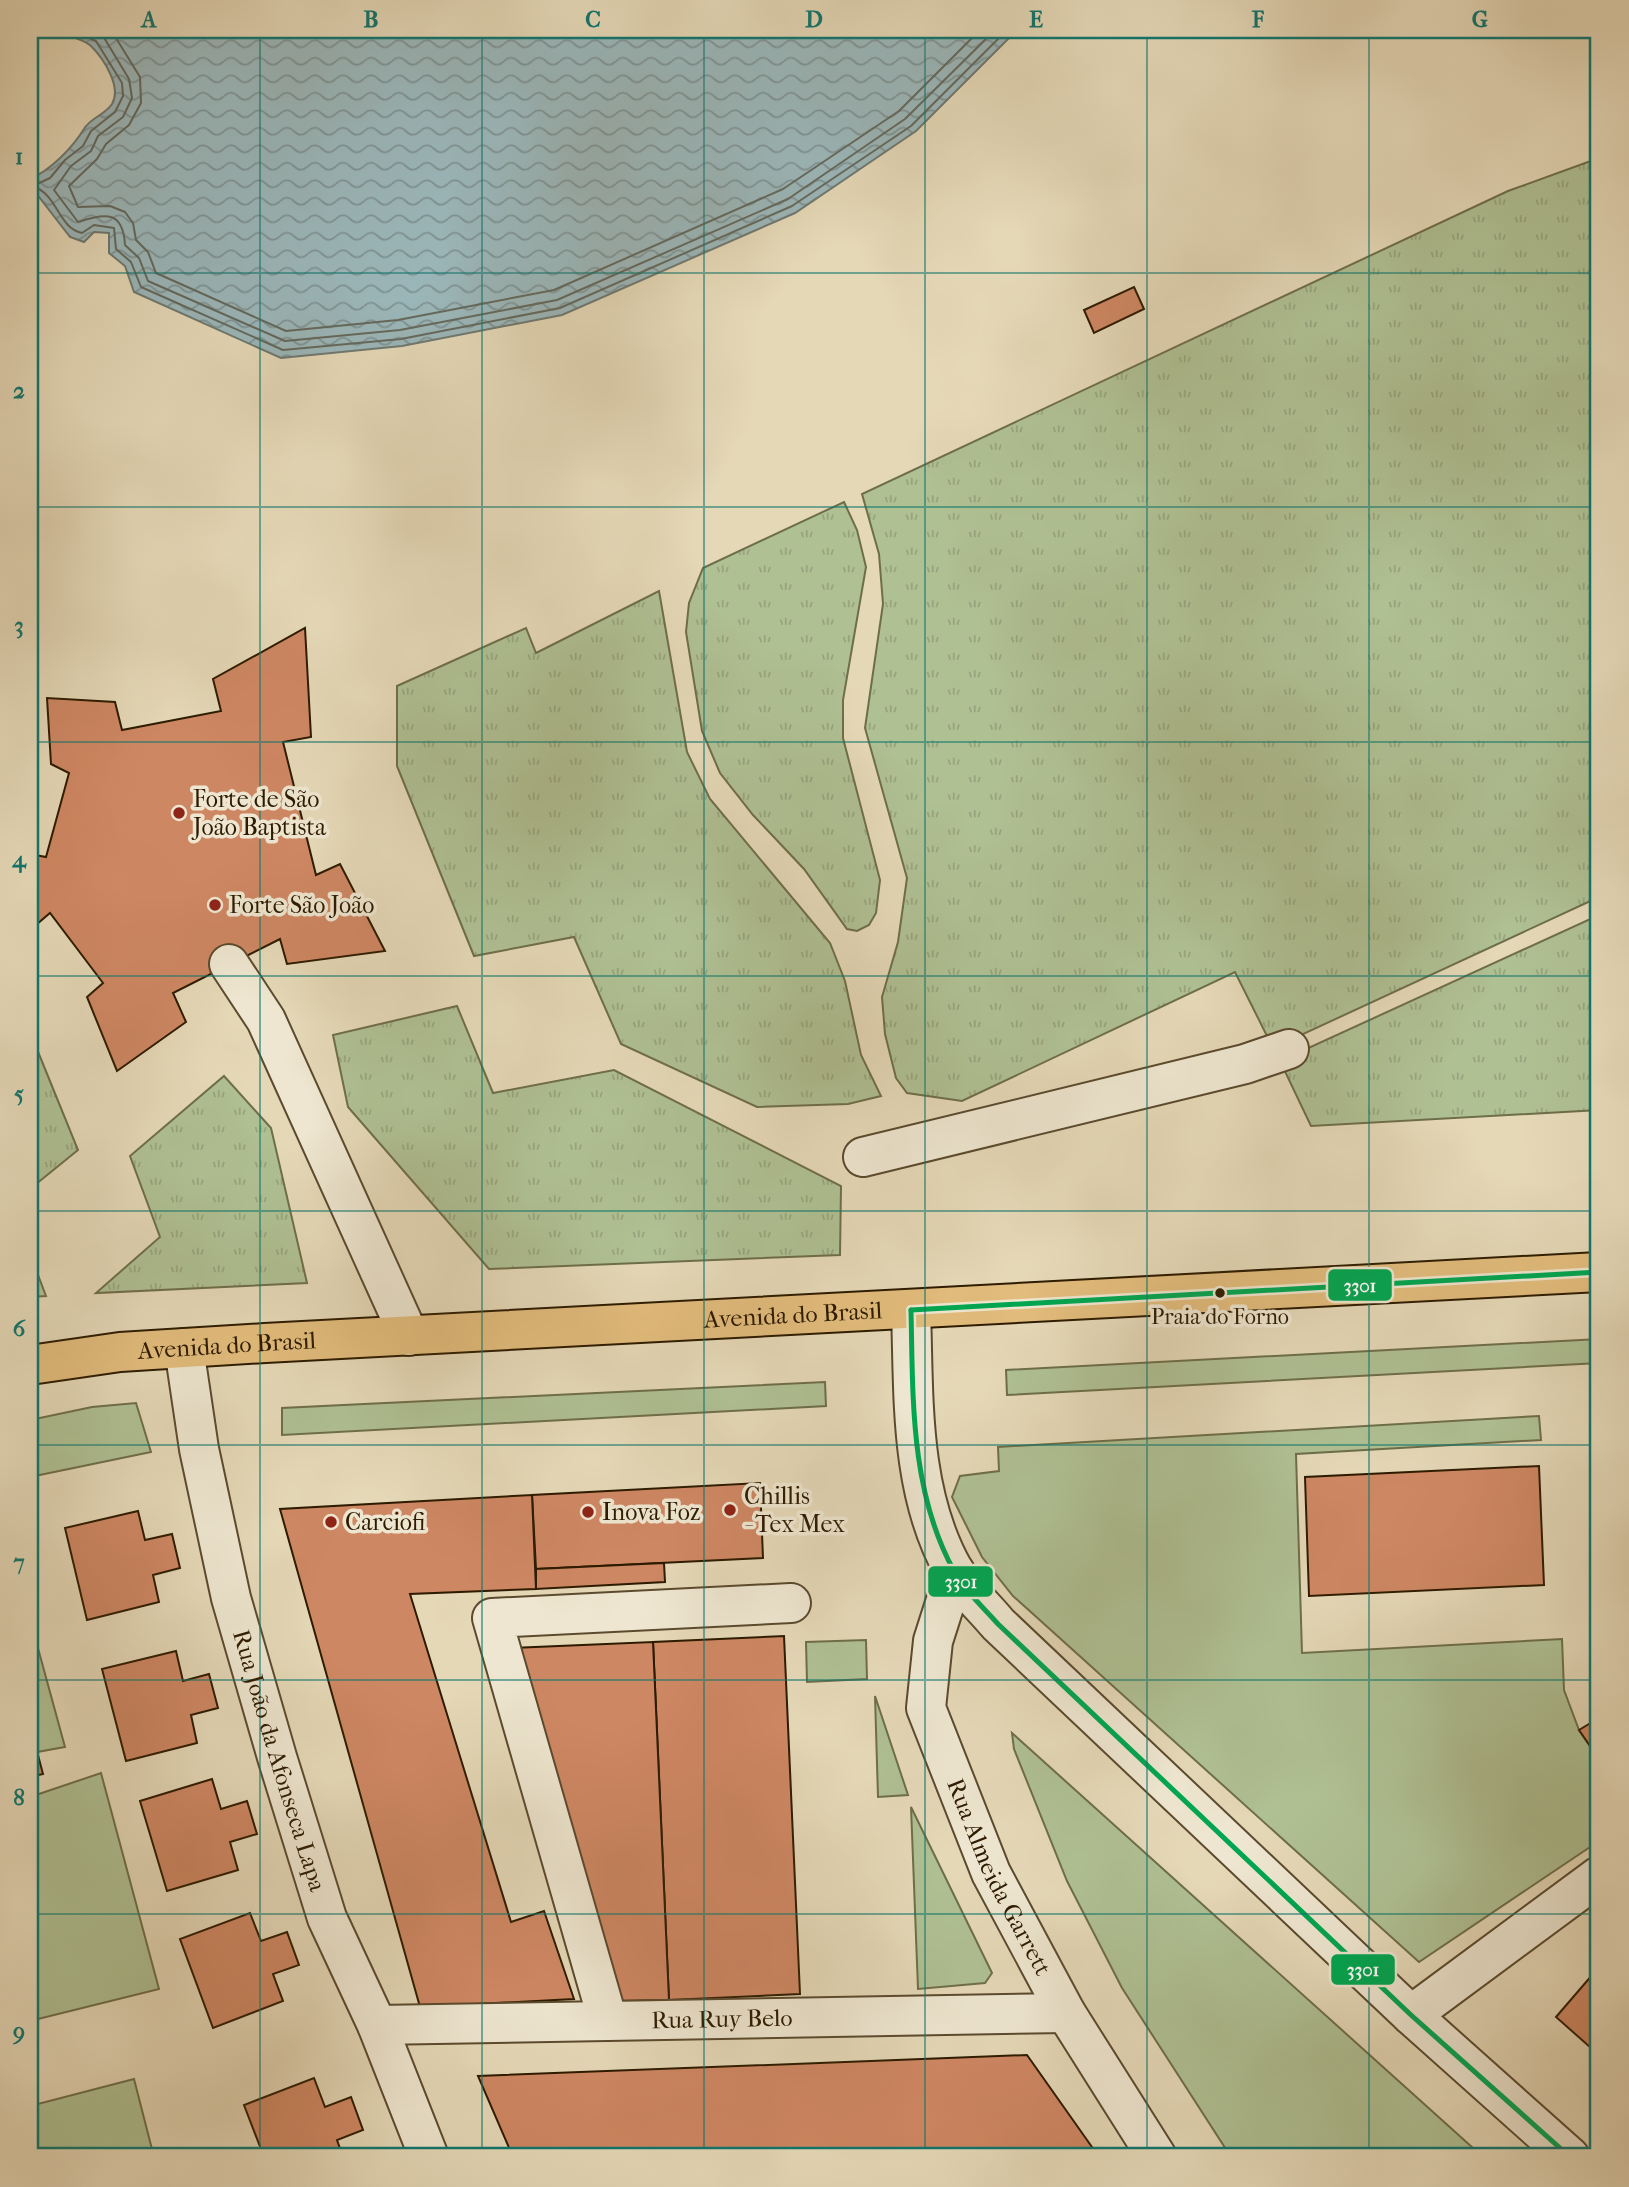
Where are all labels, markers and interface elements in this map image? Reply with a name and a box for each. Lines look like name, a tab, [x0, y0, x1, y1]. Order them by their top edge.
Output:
text: A	[140, 6, 158, 33]
text: B	[364, 6, 379, 33]
text: C	[585, 6, 601, 33]
text: D	[805, 6, 823, 33]
text: E	[1029, 6, 1043, 33]
text: F	[1251, 6, 1265, 33]
text: G	[1472, 6, 1488, 33]
text: 1	[15, 143, 23, 170]
text: 2	[13, 377, 25, 404]
text: 3	[14, 612, 24, 639]
place label: Forte de São João Baptista	[191, 785, 327, 841]
marker: Forte de São João Baptista	[171, 805, 187, 821]
text: 4	[11, 846, 27, 873]
place label: Forte São João	[229, 891, 375, 919]
marker: Forte São João	[207, 897, 223, 913]
text: 5	[14, 1080, 24, 1107]
line badge: 3301	[1327, 1268, 1393, 1302]
text: 3301	[1344, 1275, 1376, 1297]
marker: Praia do Forno	[1213, 1286, 1227, 1300]
street label: Avenida do Brasil	[702, 1296, 883, 1334]
place label: Praia do Forno	[1151, 1304, 1289, 1330]
text: 6	[13, 1315, 26, 1342]
street label: Avenida do Brasil	[136, 1326, 317, 1365]
place label: Chillis - Tex Mex	[744, 1482, 845, 1538]
place label: Inova Foz	[602, 1498, 701, 1526]
marker: Chillis - Tex Mex	[722, 1502, 738, 1518]
marker: Inova Foz	[580, 1504, 596, 1520]
place label: Carciofi	[345, 1508, 425, 1536]
marker: Carciofi	[323, 1514, 339, 1530]
text: 7	[12, 1549, 25, 1576]
line badge: 3301	[927, 1565, 994, 1598]
text: 3301	[945, 1571, 977, 1593]
street label: Rua João da Afonseca Lapa	[227, 1626, 332, 1896]
street label: Rua Almeida Garrett	[941, 1774, 1057, 1981]
text: 8	[13, 1784, 25, 1811]
line badge: 3301	[1330, 1953, 1396, 1986]
text: 3301	[1347, 1959, 1379, 1981]
street label: Rua Ruy Belo	[651, 2004, 793, 2034]
text: 9	[12, 2018, 25, 2045]

